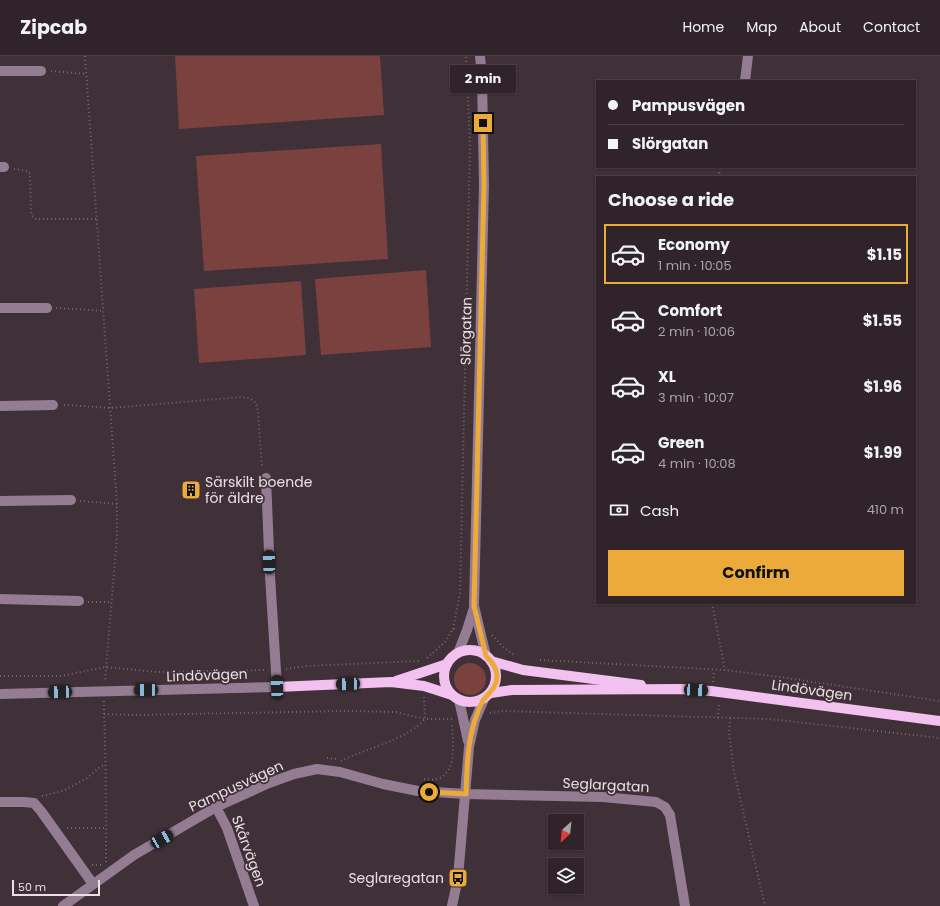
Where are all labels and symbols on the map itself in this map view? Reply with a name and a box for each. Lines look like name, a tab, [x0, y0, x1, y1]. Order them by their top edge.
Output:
callout: 2 min	[450, 65, 516, 93]
route end	[474, 114, 492, 132]
street label: Slörgatan	[455, 297, 477, 365]
place label: Särskilt boende för äldre	[205, 472, 313, 508]
building icon: Särskilt boende för äldre	[180, 479, 202, 501]
car	[263, 550, 275, 574]
street label: Lindövägen	[166, 664, 248, 686]
street label: Lindövägen	[770, 674, 854, 706]
car	[271, 675, 283, 699]
car	[336, 678, 360, 690]
car	[684, 683, 708, 697]
car	[134, 684, 158, 696]
car	[48, 686, 72, 698]
street label: Pampusvägen	[185, 755, 287, 817]
street label: Seglargatan	[562, 773, 650, 797]
route start	[420, 783, 438, 801]
street label: Skårvägen	[227, 813, 271, 889]
north arrow	[548, 814, 584, 850]
car	[149, 828, 175, 850]
bus stop icon: Seglaregatan	[447, 867, 469, 889]
place label: Seglaregatan	[348, 868, 444, 888]
scale bar	[12, 878, 100, 897]

